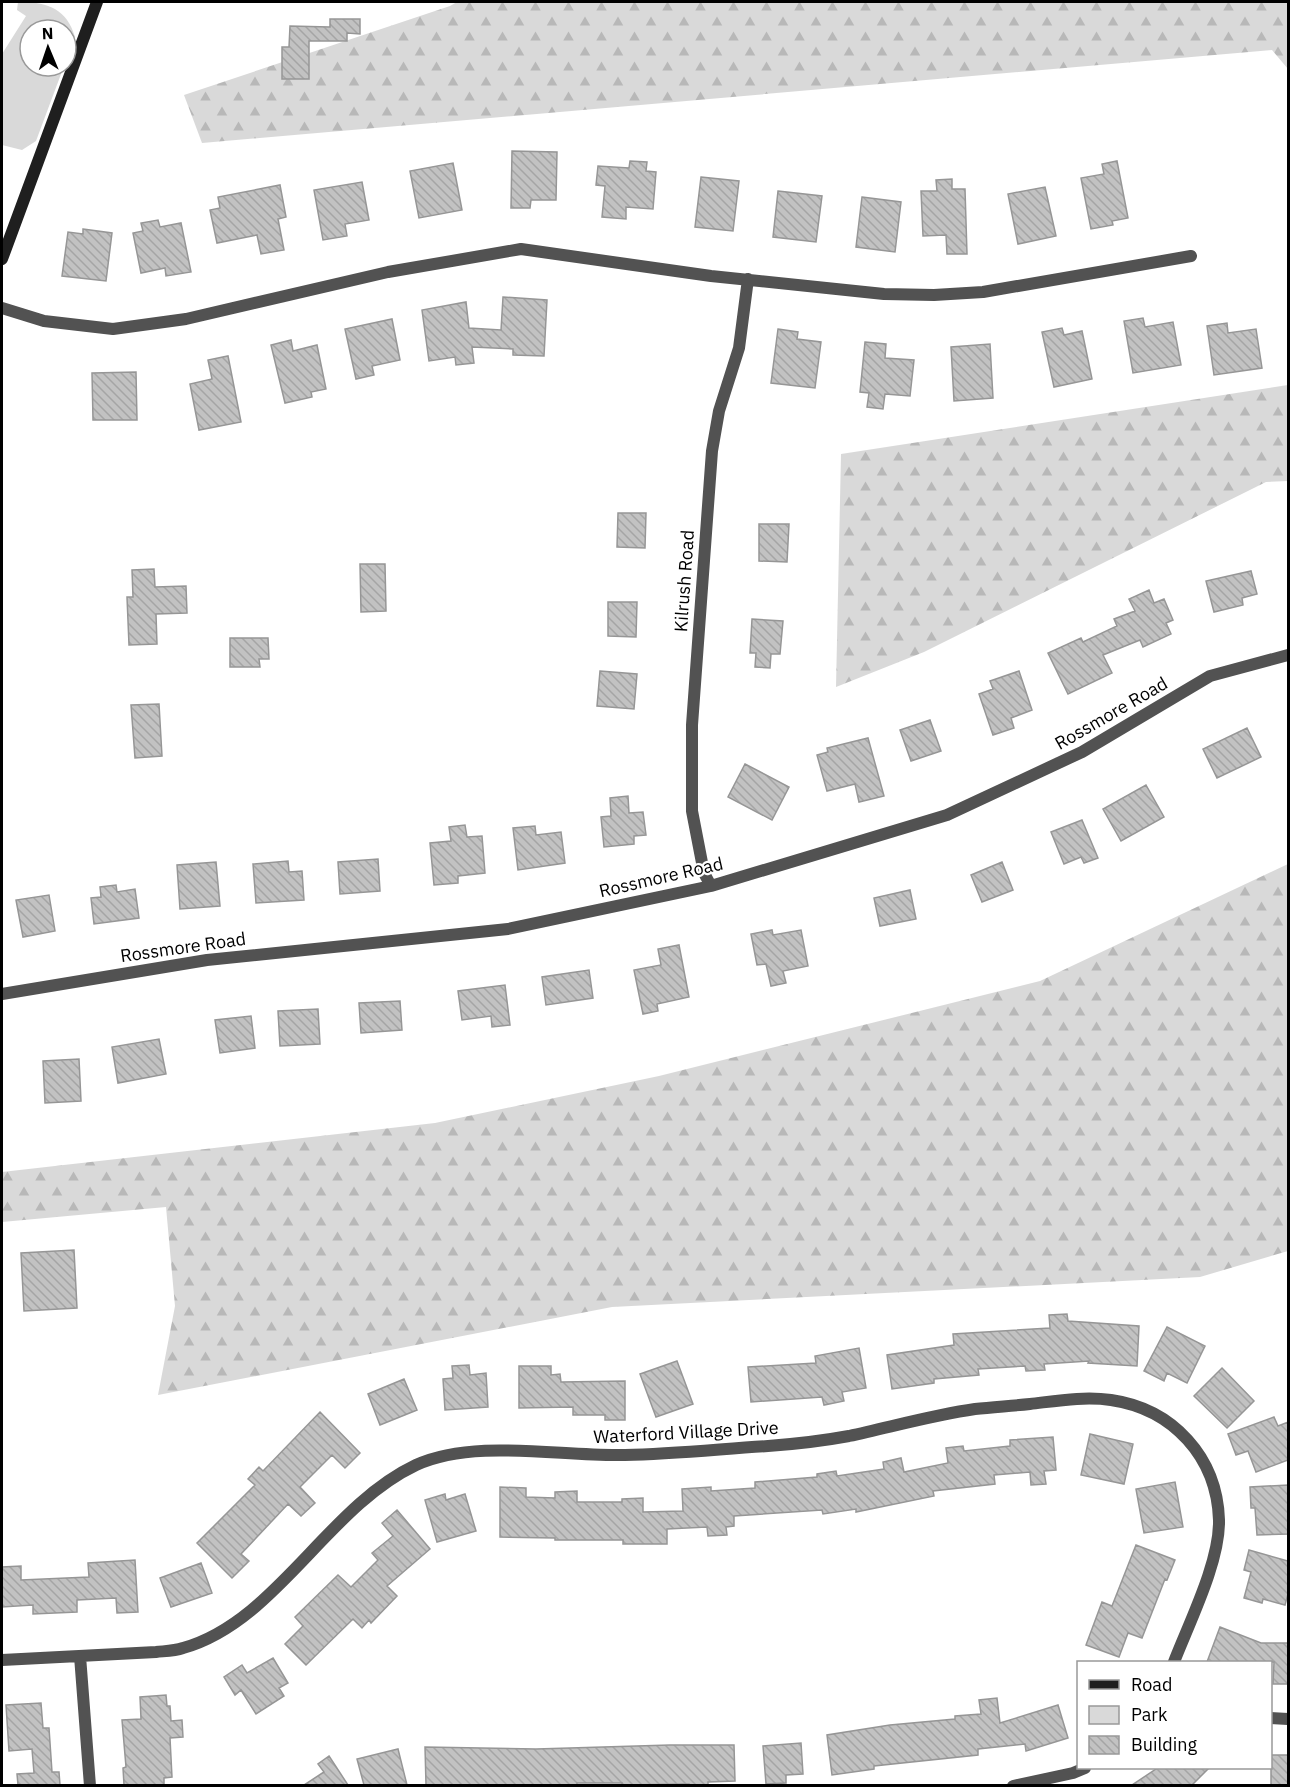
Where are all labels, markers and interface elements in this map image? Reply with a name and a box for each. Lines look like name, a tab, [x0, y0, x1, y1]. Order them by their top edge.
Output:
north arrow	[18, 18, 78, 78]
text: N	[41, 23, 54, 43]
street label: Kilrush Road	[669, 529, 699, 633]
street label: Rossmore Road	[1050, 671, 1172, 755]
street label: Rossmore Road	[597, 852, 725, 902]
street label: Rossmore Road	[119, 927, 247, 967]
street label: Waterford Village Drive	[593, 1416, 779, 1448]
legend	[1077, 1661, 1272, 1769]
text: Road	[1131, 1673, 1172, 1696]
text: Park	[1131, 1703, 1168, 1726]
text: Building	[1131, 1733, 1198, 1756]

